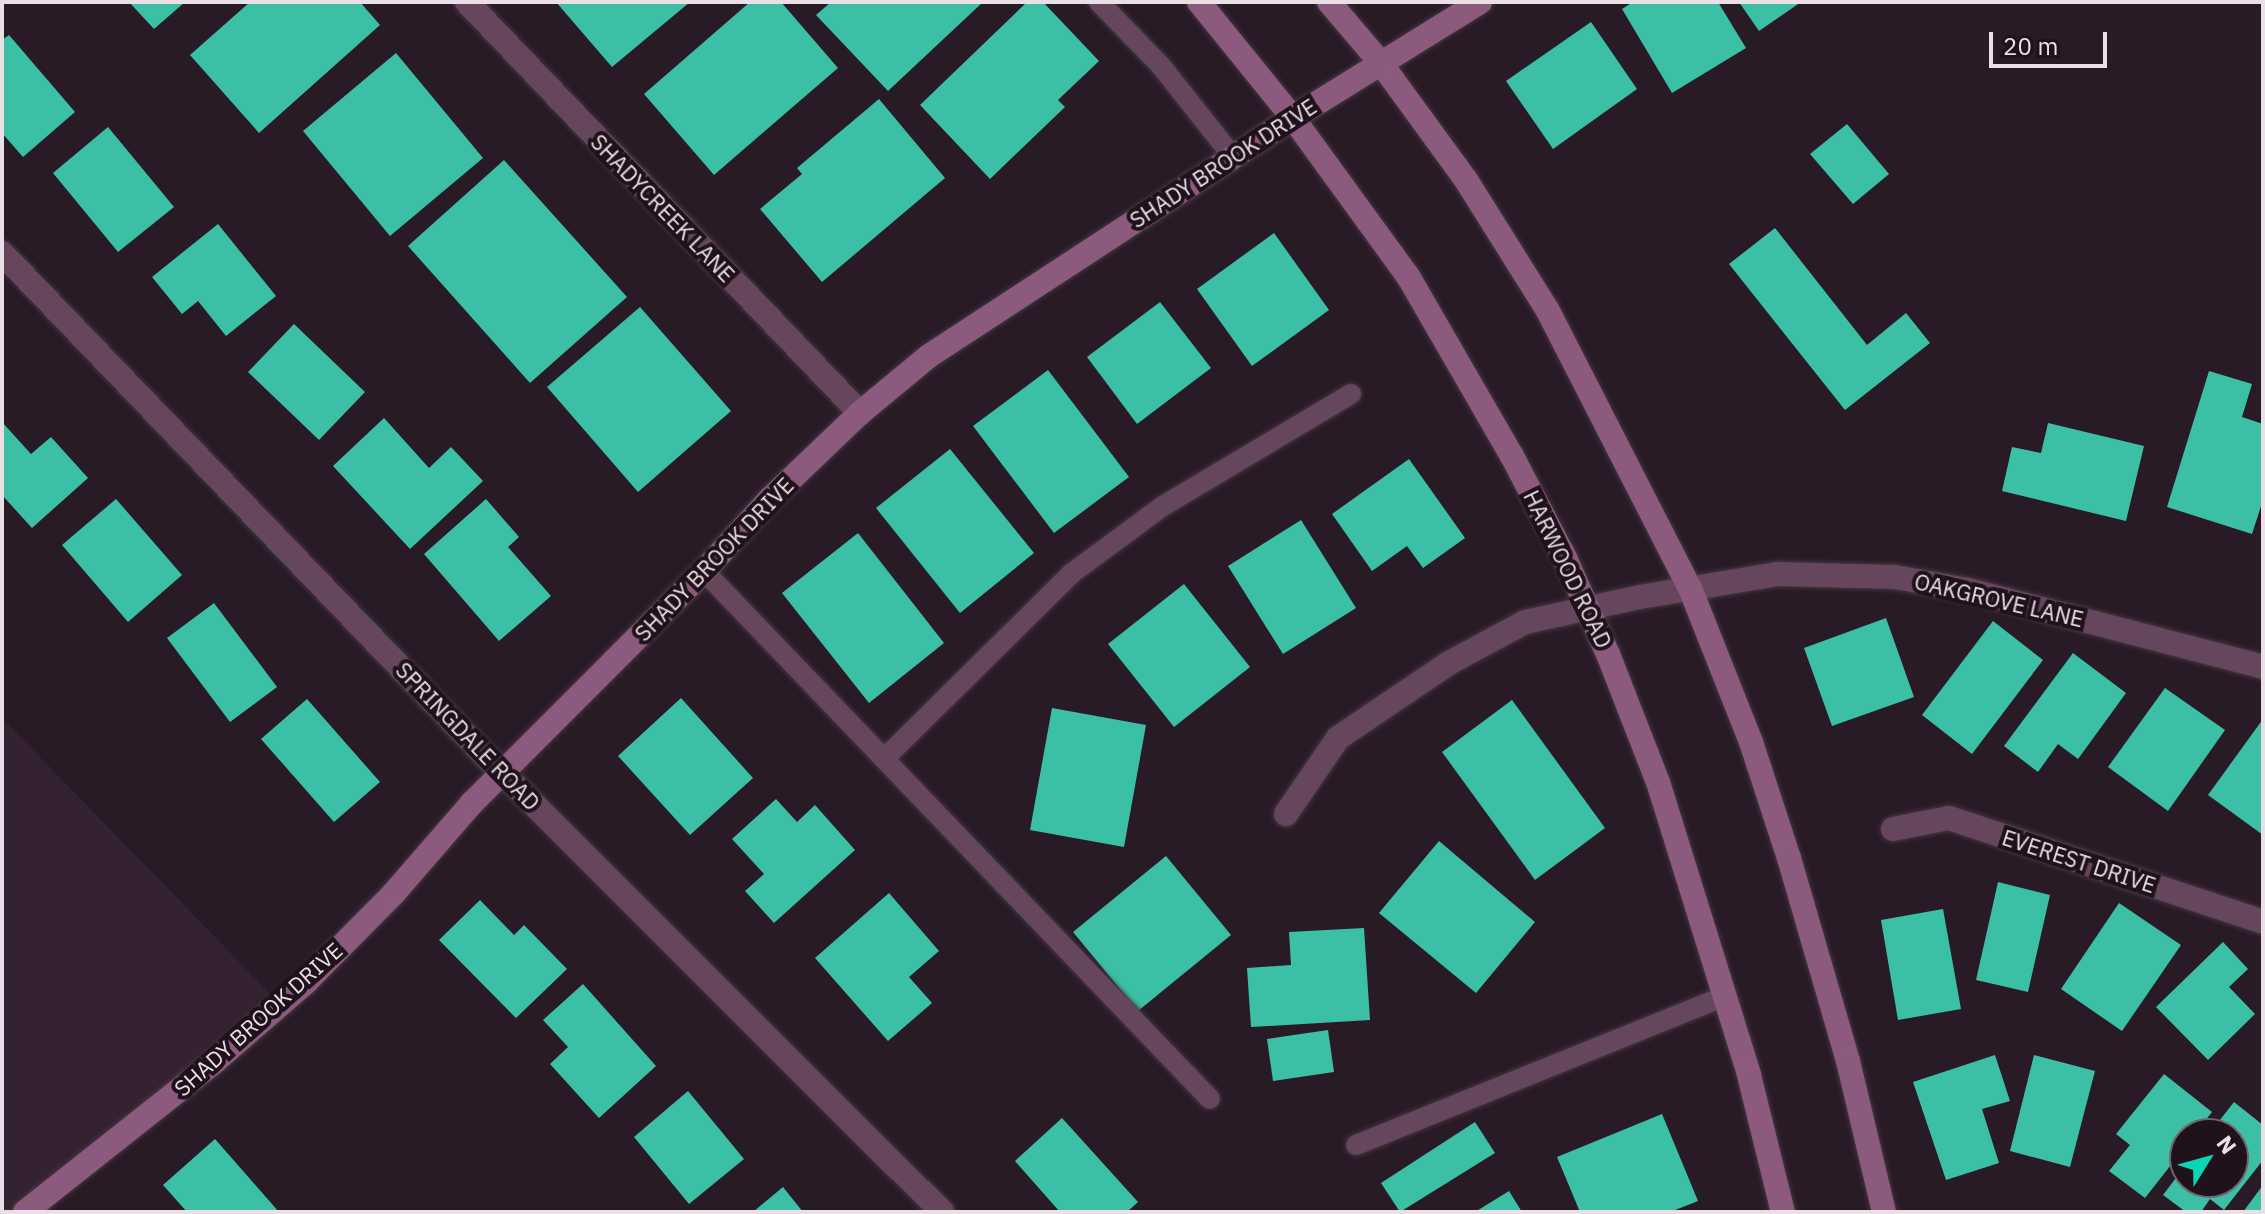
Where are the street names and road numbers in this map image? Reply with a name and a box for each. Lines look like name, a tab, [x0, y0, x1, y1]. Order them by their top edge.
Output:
street label: SHADY BROOK DRIVE	[1125, 93, 1321, 233]
street label: SHADYCREEK LANE	[586, 129, 740, 287]
street label: SHADY BROOK DRIVE	[629, 472, 799, 646]
street label: HARWOOD ROAD	[1518, 486, 1618, 652]
street label: OAKGROVE LANE	[1912, 568, 2086, 632]
street label: SPRINGDALE ROAD	[391, 657, 545, 815]
street label: EVEREST DRIVE	[1999, 824, 2159, 898]
street label: SHADY BROOK DRIVE	[168, 937, 348, 1101]

